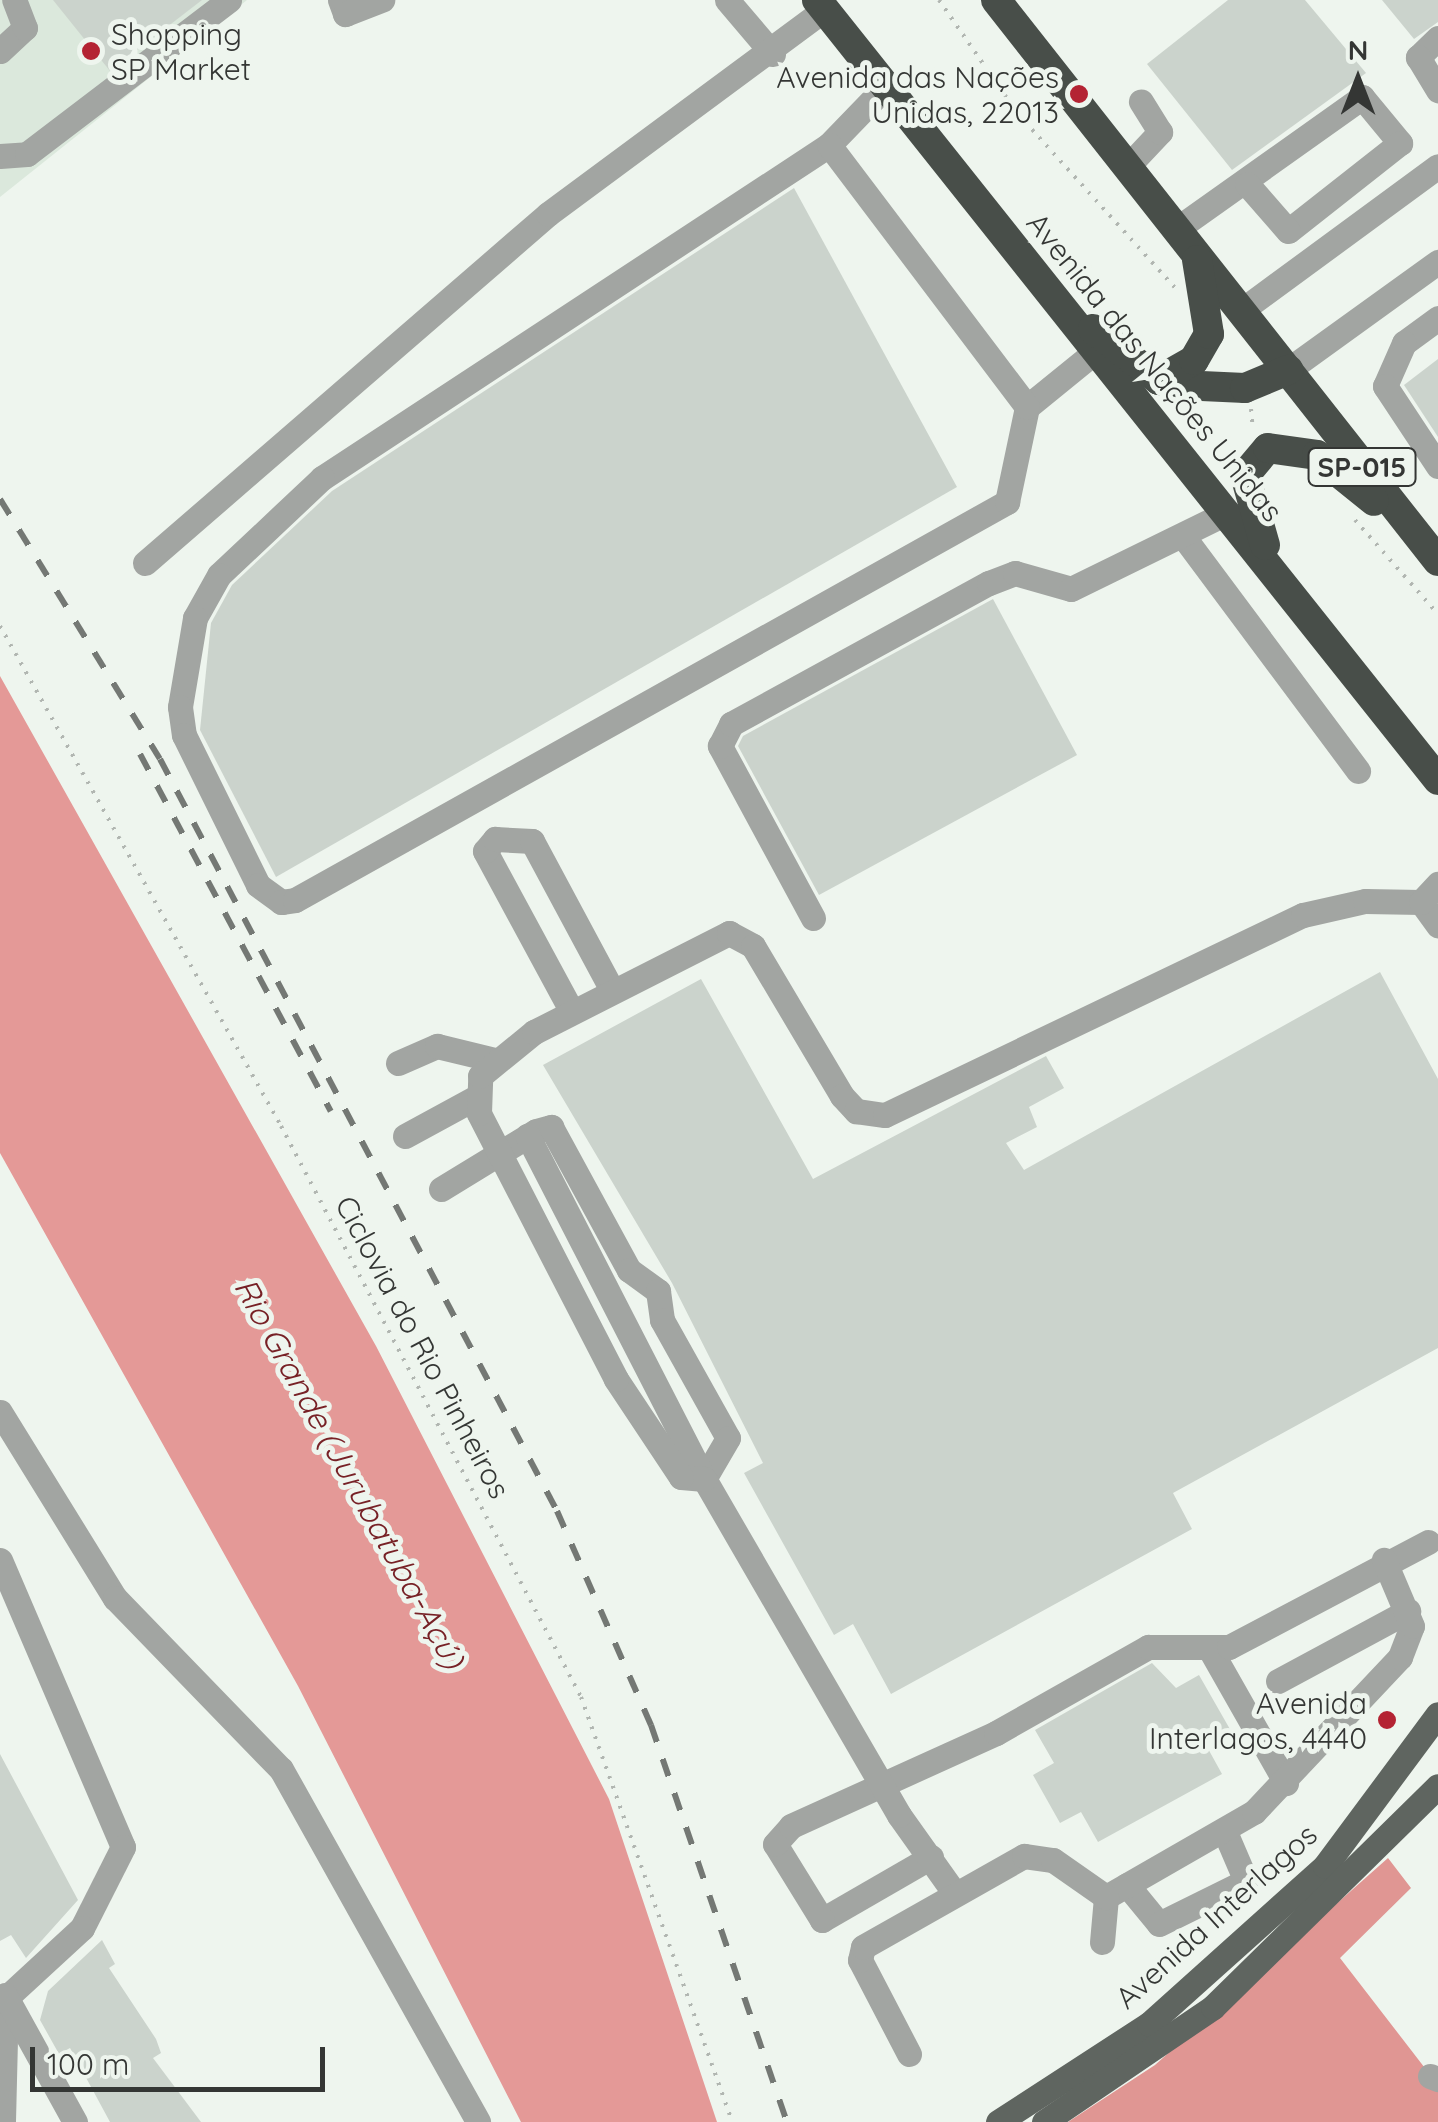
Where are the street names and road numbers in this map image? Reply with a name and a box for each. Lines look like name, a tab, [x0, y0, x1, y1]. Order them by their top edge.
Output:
street label: Avenida das Nações Unidas	[1019, 205, 1291, 529]
road number: SP-015	[1307, 444, 1417, 490]
street label: Ciclovia do Rio Pinheiros	[328, 1190, 518, 1504]
street label: Avenida Interlagos	[1108, 1816, 1324, 2016]

